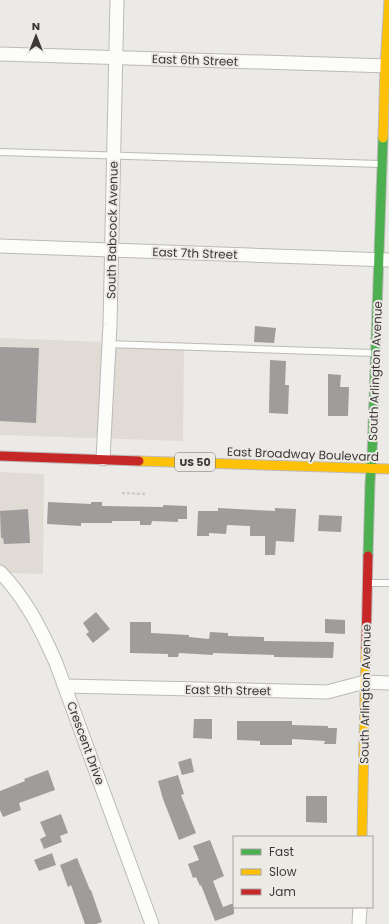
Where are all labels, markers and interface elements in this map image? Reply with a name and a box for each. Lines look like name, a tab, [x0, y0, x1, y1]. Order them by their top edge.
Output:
north arrow	[16, 16, 56, 56]
text: N	[32, 18, 40, 34]
street label: East 6th Street	[152, 50, 238, 70]
street label: South Babcock Avenue	[102, 161, 122, 299]
street label: East 7th Street	[152, 243, 238, 263]
street label: South Arlington Avenue	[364, 301, 386, 441]
street label: East Broadway Boulevard	[227, 443, 379, 465]
road number: US 50	[175, 453, 215, 471]
street label: South Arlington Avenue	[355, 624, 375, 764]
street label: East 9th Street	[185, 681, 271, 699]
street label: Crescent Drive	[63, 699, 109, 787]
legend	[233, 836, 373, 908]
text: Fast	[269, 843, 294, 860]
text: Slow	[269, 863, 297, 880]
text: Jam	[269, 883, 296, 900]

